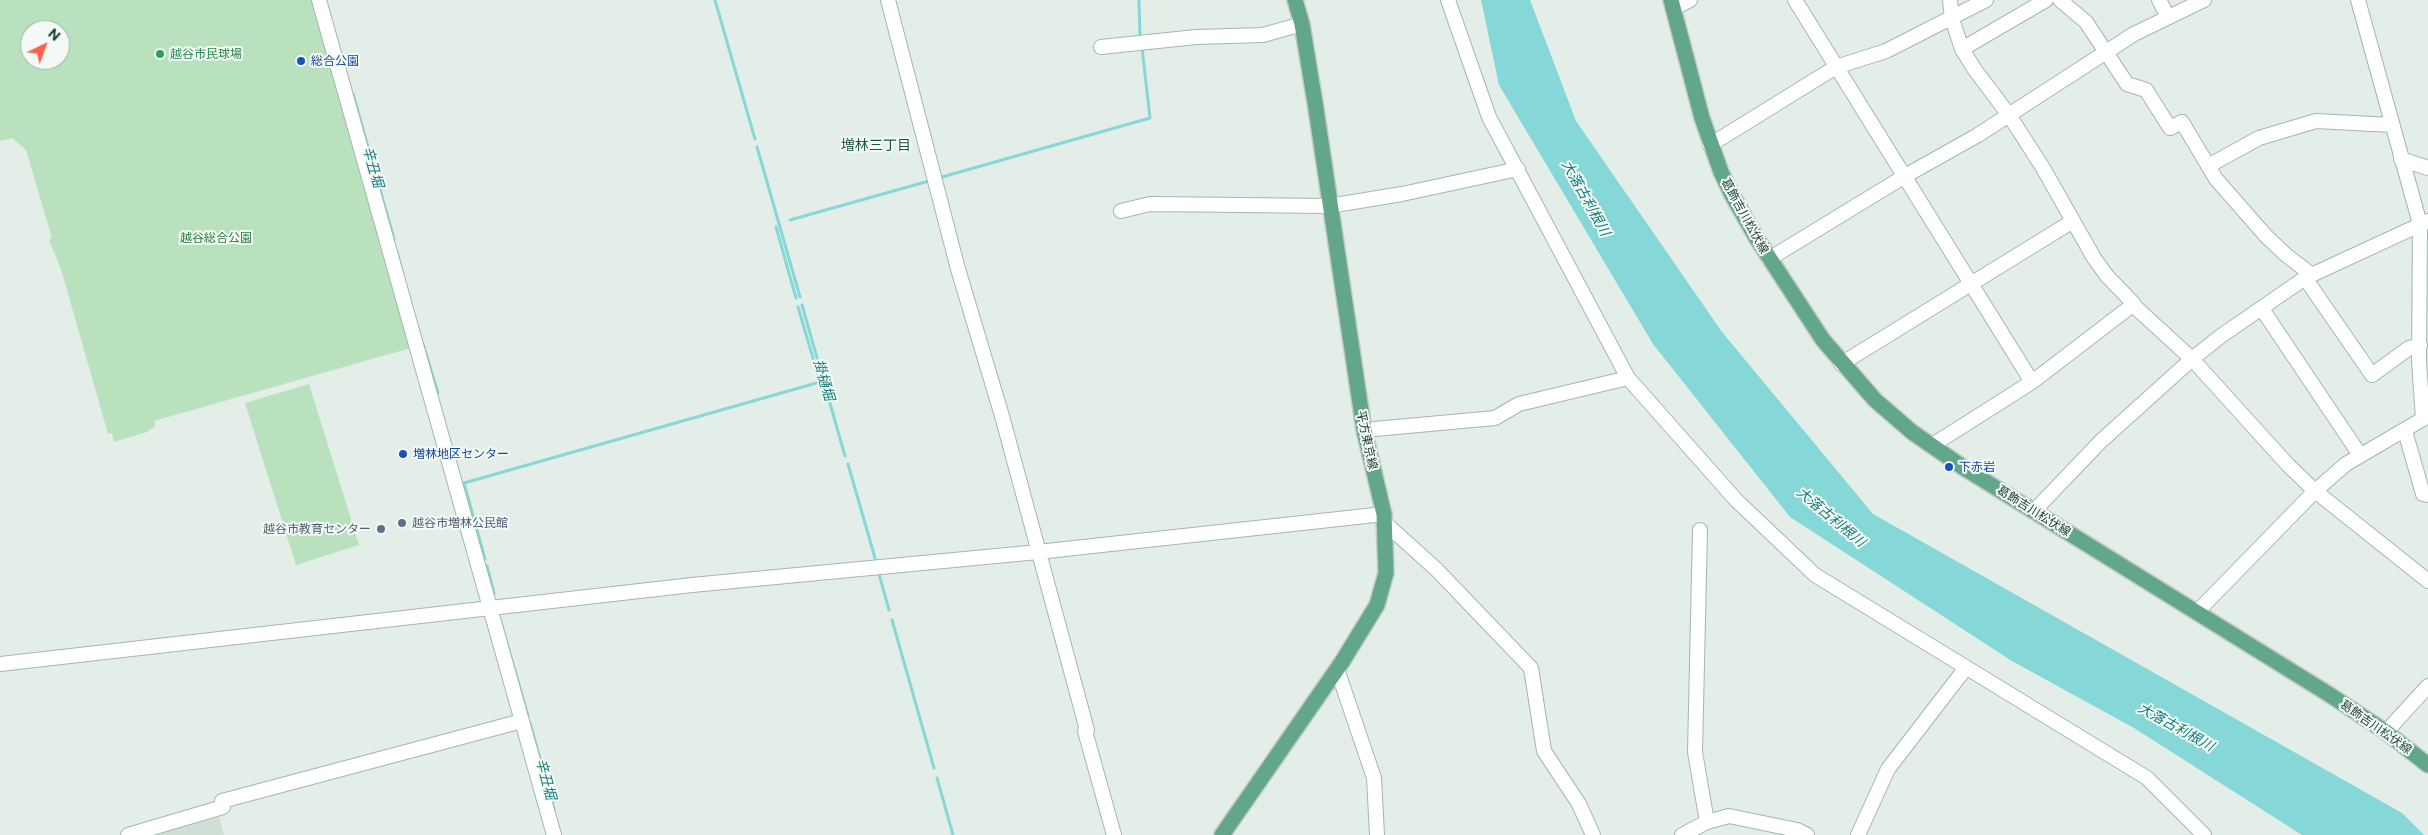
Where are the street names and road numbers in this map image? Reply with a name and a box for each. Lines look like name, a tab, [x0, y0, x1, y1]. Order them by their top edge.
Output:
street label: 葛飾吉川松伏線	[1718, 176, 1772, 256]
street label: 平方東京線	[1354, 409, 1380, 471]
street label: 葛飾吉川松伏線	[1995, 483, 2073, 539]
street label: 葛飾吉川松伏線	[2337, 697, 2415, 757]

